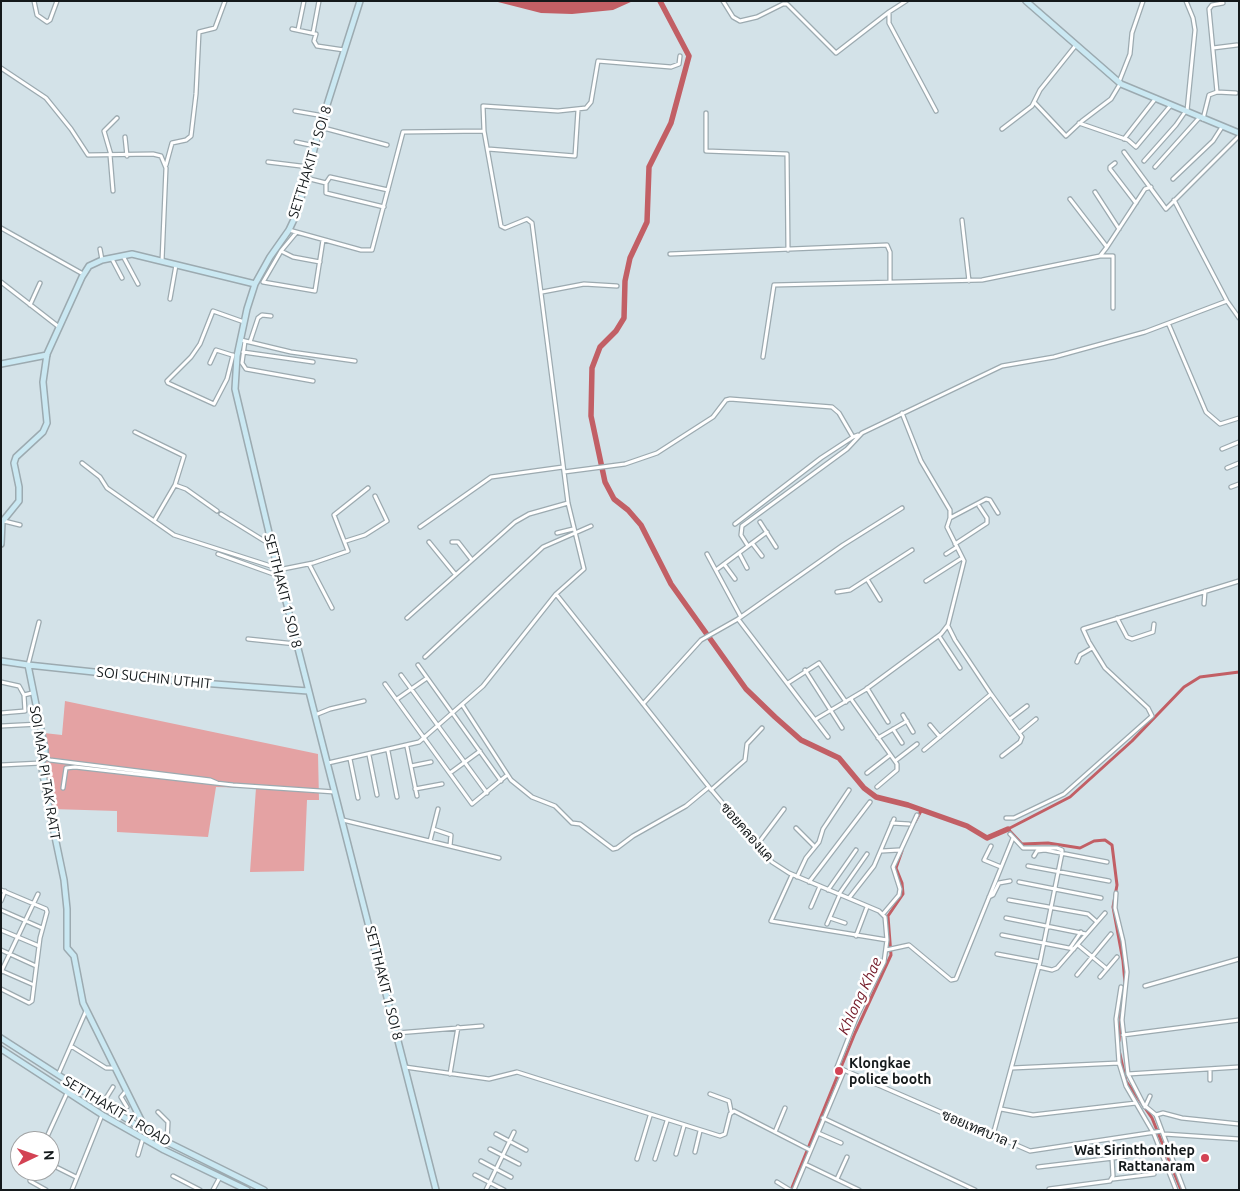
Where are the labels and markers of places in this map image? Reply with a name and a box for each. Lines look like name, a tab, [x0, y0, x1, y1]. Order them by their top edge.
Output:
place label: Klongkae police booth	[849, 1055, 931, 1088]
marker: Klongkae police booth	[833, 1065, 845, 1077]
place label: Wat Sirinthonthep Rattanaram	[1074, 1142, 1195, 1174]
marker: Wat Sirinthonthep Rattanaram	[1199, 1152, 1211, 1164]

